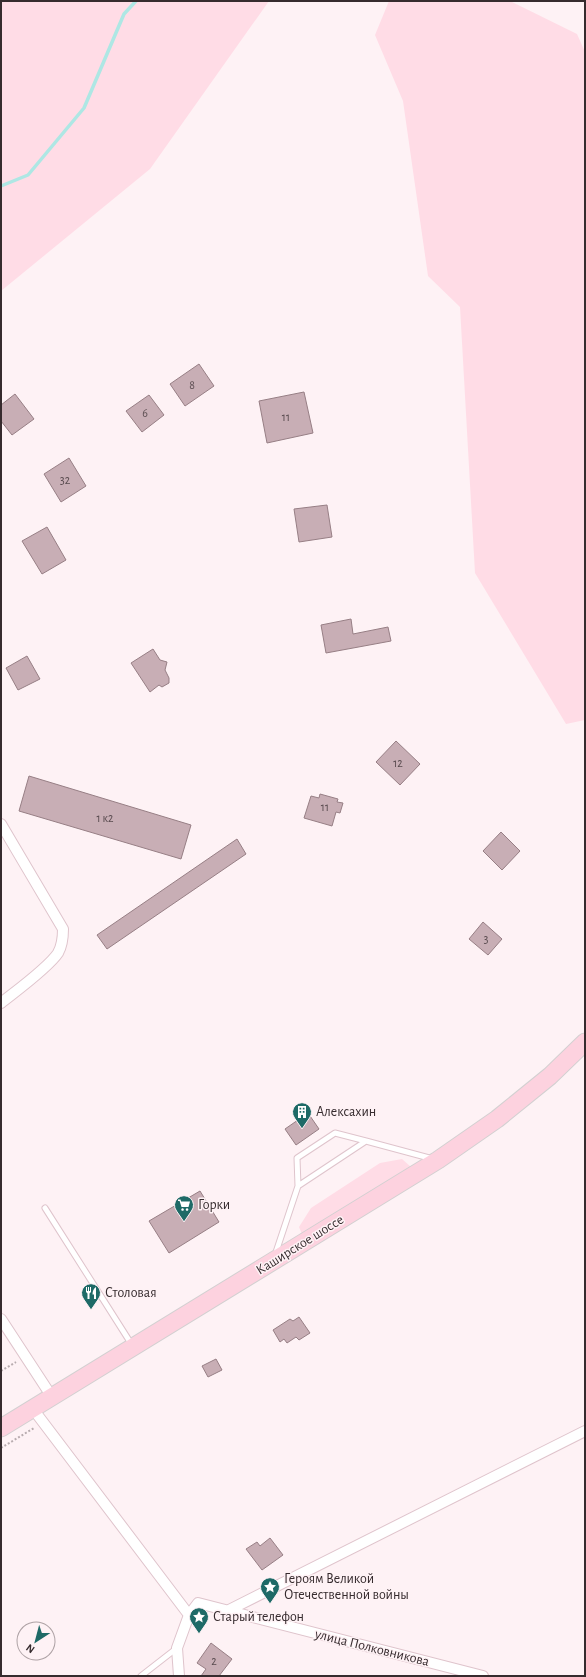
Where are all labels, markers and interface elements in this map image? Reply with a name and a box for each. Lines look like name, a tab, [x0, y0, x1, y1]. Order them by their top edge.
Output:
house number: 8	[189, 379, 195, 391]
house number: 6	[142, 407, 148, 419]
house number: 11	[282, 411, 290, 423]
house number: 32	[60, 474, 71, 486]
house number: 12	[393, 757, 403, 769]
house number: 11	[321, 801, 329, 813]
house number: 1 к2	[96, 812, 114, 824]
house number: 3	[484, 933, 489, 945]
building icon: Алексахин	[291, 1101, 313, 1129]
place label: Алексахин	[316, 1105, 376, 1119]
supermarket icon: Горки	[173, 1194, 195, 1222]
place label: Горки	[198, 1198, 230, 1212]
street label: Каширское шоссе	[254, 1212, 346, 1278]
restaurant icon: Столовая	[80, 1282, 102, 1310]
place label: Столовая	[105, 1286, 157, 1300]
place label: Героям Великой Отечественной войны	[284, 1572, 409, 1602]
place icon: Героям Великой Отечественной войны	[259, 1576, 281, 1604]
place icon: Старый телефон	[188, 1606, 210, 1634]
place label: Старый телефон	[213, 1610, 304, 1624]
north arrow	[16, 1621, 56, 1661]
street label: улица Полковникова	[312, 1627, 431, 1669]
text: N	[24, 1642, 37, 1655]
house number: 2	[211, 1655, 217, 1667]

